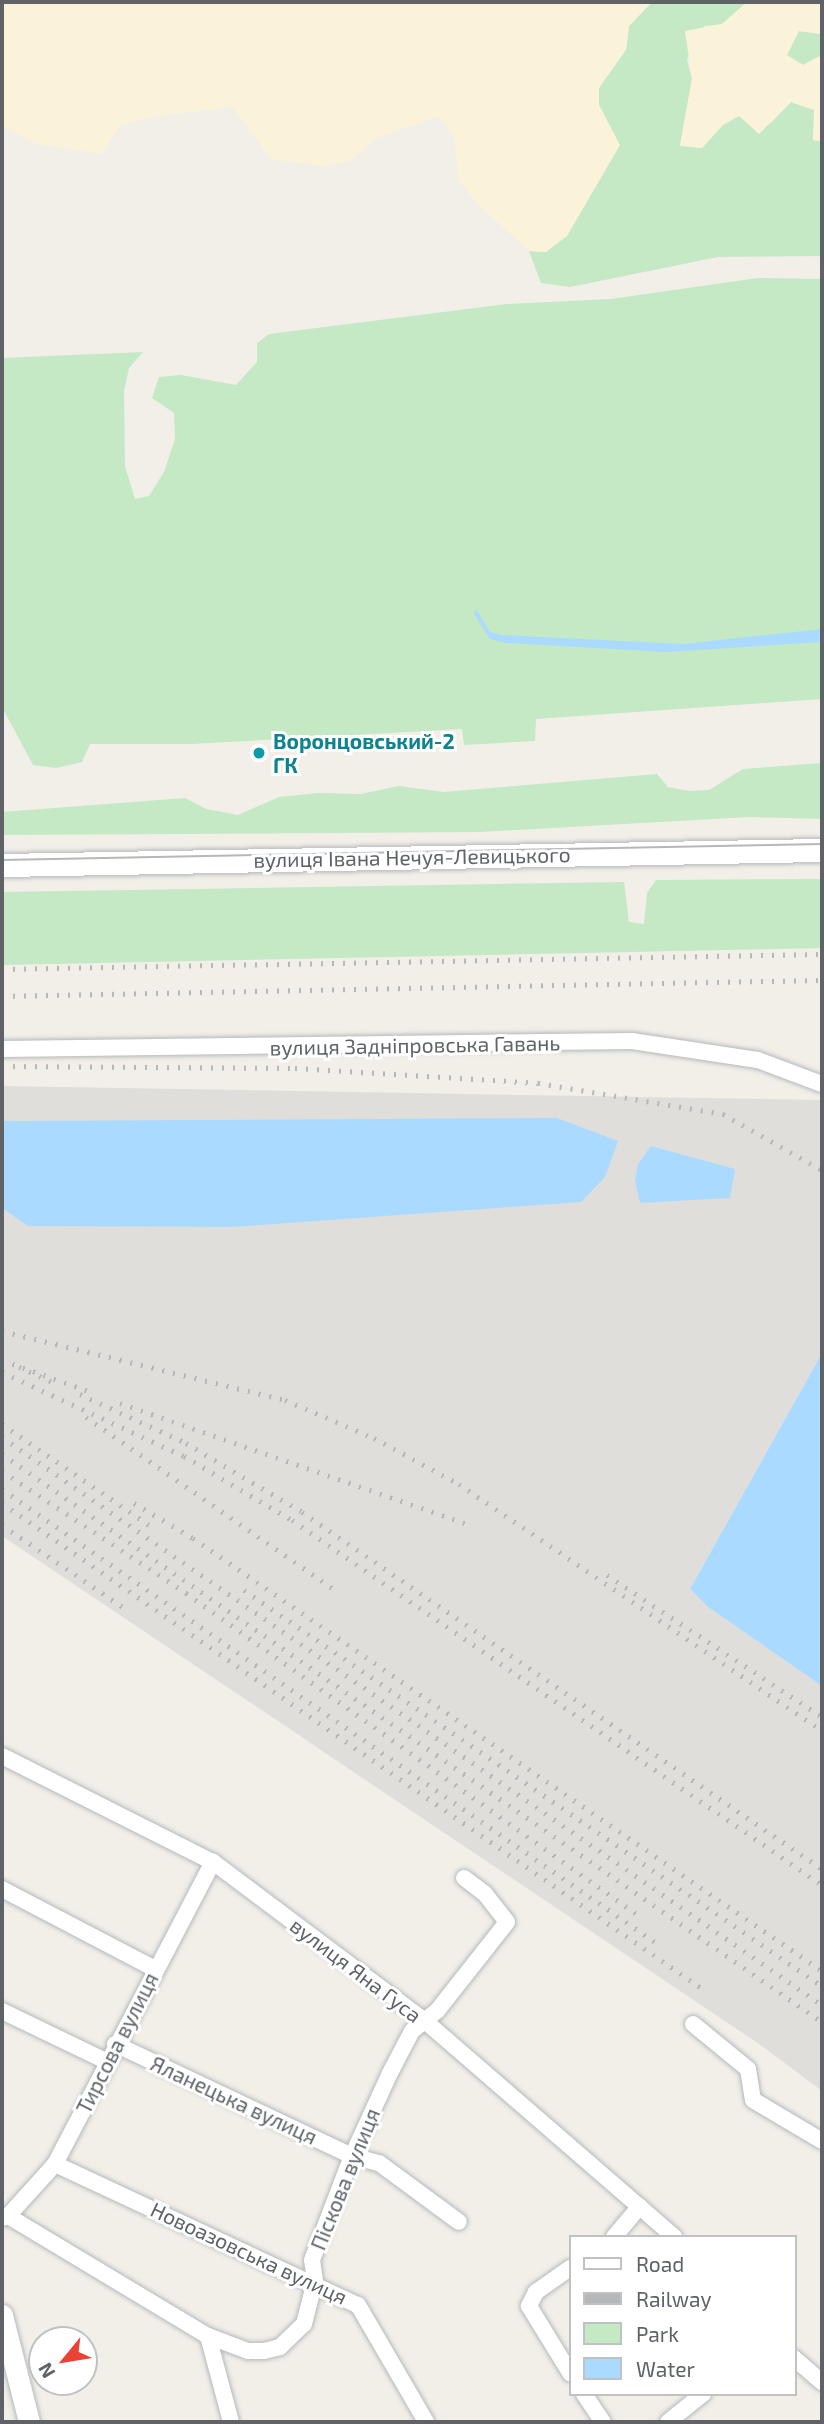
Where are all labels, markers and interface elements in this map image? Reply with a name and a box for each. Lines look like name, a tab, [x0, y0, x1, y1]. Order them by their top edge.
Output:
place label: Воронцовський-2 ГК	[273, 728, 455, 778]
marker: Воронцовський-2 ГК	[251, 745, 267, 761]
street label: вулиця Івана Нечуя-Левицького	[253, 842, 571, 872]
street label: вулиця Задніпровська Гавань	[270, 1030, 560, 1060]
street label: вулиця Яна Гуса	[285, 1912, 427, 2028]
street label: Тирсова вулиця	[71, 1968, 163, 2118]
street label: Яланецька вулиця	[147, 2050, 321, 2150]
street label: Піскова вулиця	[305, 2104, 385, 2254]
street label: Новоазовська вулиця	[147, 2196, 351, 2310]
legend	[568, 2235, 796, 2396]
text: Road	[636, 2251, 684, 2276]
text: Railway	[636, 2286, 712, 2311]
text: Park	[636, 2321, 679, 2346]
north arrow	[28, 2326, 98, 2396]
text: Water	[636, 2356, 695, 2381]
text: N	[33, 2359, 60, 2382]

